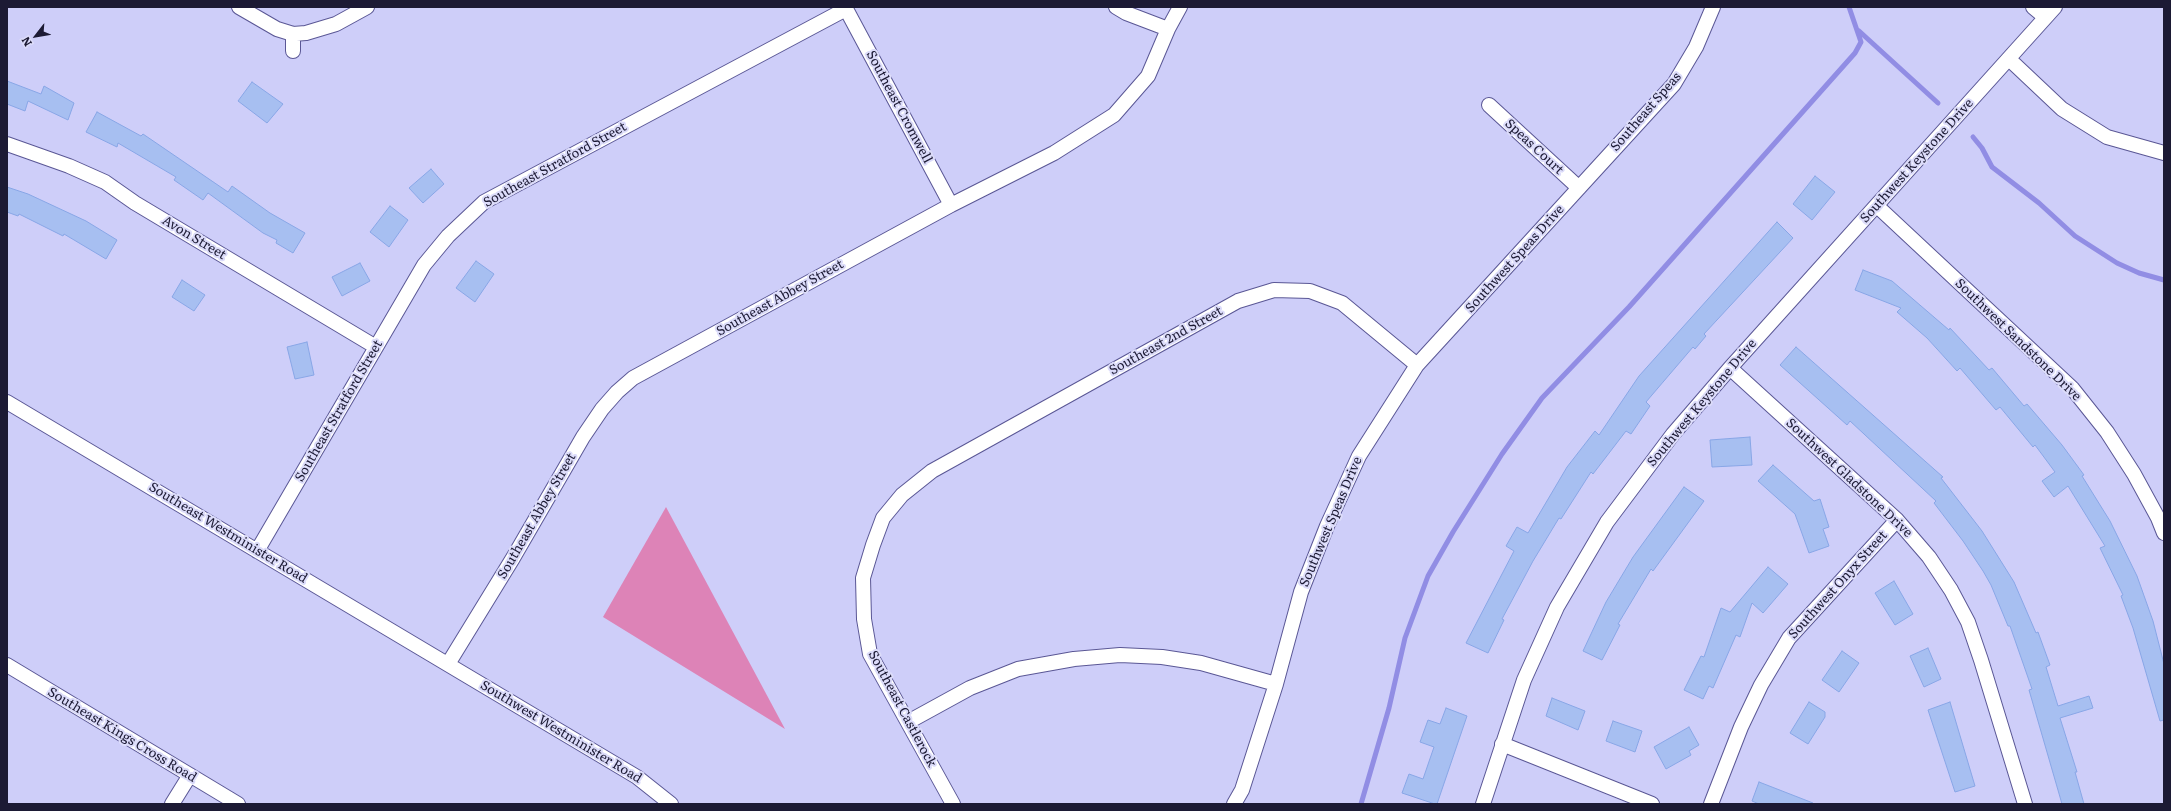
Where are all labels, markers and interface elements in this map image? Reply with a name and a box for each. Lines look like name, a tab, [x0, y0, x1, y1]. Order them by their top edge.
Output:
north arrow	[16, 16, 56, 56]
text: N	[16, 34, 35, 50]
street label: Southeast Cromwell	[863, 48, 935, 166]
street label: Southeast Speas	[1607, 69, 1685, 155]
street label: Southwest Keystone Drive	[1857, 96, 1977, 226]
street label: Speas Court	[1502, 116, 1566, 178]
street label: Southeast Stratford Street	[481, 119, 629, 211]
street label: Southwest Speas Drive	[1462, 202, 1568, 316]
street label: Avon Street	[159, 213, 229, 263]
street label: Southeast Abbey Street	[714, 257, 846, 339]
street label: Southwest Sandstone Drive	[1952, 276, 2084, 404]
street label: Southeast 2nd Street	[1107, 303, 1225, 379]
street label: Southwest Keystone Drive	[1644, 336, 1760, 470]
street label: Southeast Stratford Street	[292, 337, 386, 485]
street label: Southwest Gladstone Drive	[1783, 415, 1915, 541]
street label: Southeast Abbey Street	[495, 450, 579, 582]
street label: Southwest Speas Drive	[1297, 455, 1365, 589]
street label: Southeast Westminister Road	[146, 479, 310, 587]
street label: Southwest Onyx Street	[1785, 528, 1891, 642]
street label: Southeast Castlerock	[865, 648, 939, 770]
street label: Southwest Westminister Road	[477, 677, 645, 787]
street label: Southeast Kings Cross Road	[45, 684, 199, 786]

